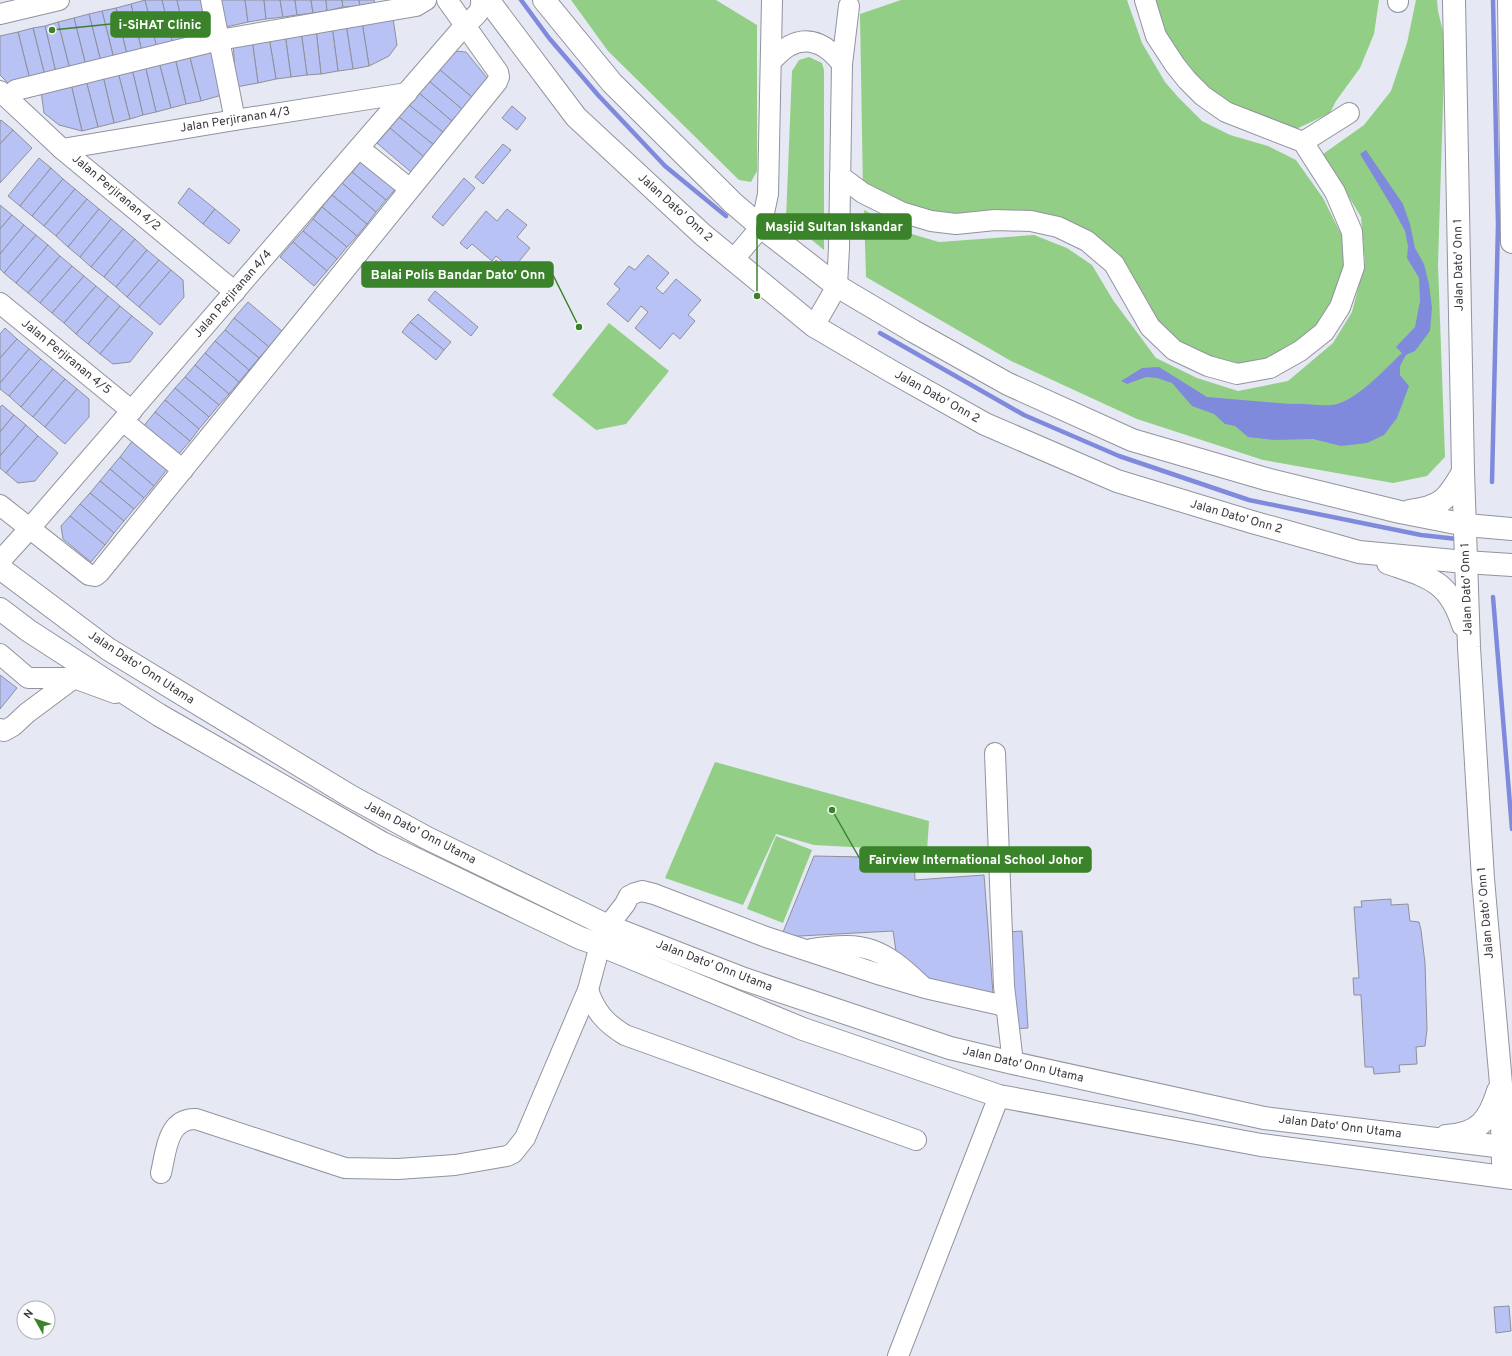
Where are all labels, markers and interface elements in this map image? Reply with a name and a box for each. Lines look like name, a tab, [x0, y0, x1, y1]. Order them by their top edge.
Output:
callout: i-SiHAT Clinic	[111, 12, 210, 37]
text: i-SiHAT Clinic	[118, 18, 202, 34]
street label: Jalan Perjiranan 4/3	[179, 103, 291, 137]
street label: Jalan Perjiranan 4/2	[68, 151, 164, 235]
street label: Jalan Dato' Onn 2	[634, 170, 716, 246]
callout: Masjid Sultan Iskandar	[757, 214, 911, 239]
street label: Jalan Dato' Onn 1	[1450, 219, 1468, 311]
text: Masjid Sultan Iskandar	[765, 220, 903, 236]
street label: Jalan Perjiranan 4/4	[190, 247, 276, 341]
callout: Balai Polis Bandar Dato' Onn	[362, 262, 553, 287]
text: Balai Polis Bandar Dato' Onn	[371, 268, 545, 284]
street label: Jalan Perjiranan 4/5	[18, 316, 114, 398]
street label: Jalan Dato' Onn 2	[891, 367, 983, 427]
street label: Jalan Dato' Onn 2	[1188, 496, 1284, 538]
street label: Jalan Dato' Onn 1	[1457, 543, 1477, 635]
street label: Jalan Dato' Onn Utama	[85, 628, 197, 708]
street label: Jalan Dato' Onn Utama	[361, 798, 479, 868]
callout: Fairview International School Johor	[860, 847, 1091, 872]
text: Fairview International School Johor	[869, 853, 1084, 869]
street label: Jalan Dato' Onn 1	[1474, 866, 1498, 960]
street label: Jalan Dato' Onn Utama	[653, 936, 775, 996]
street label: Jalan Dato' Onn Utama	[961, 1043, 1085, 1087]
street label: Jalan Dato' Onn Utama	[1278, 1112, 1402, 1142]
north arrow	[16, 1300, 56, 1340]
text: N	[21, 1307, 37, 1322]

